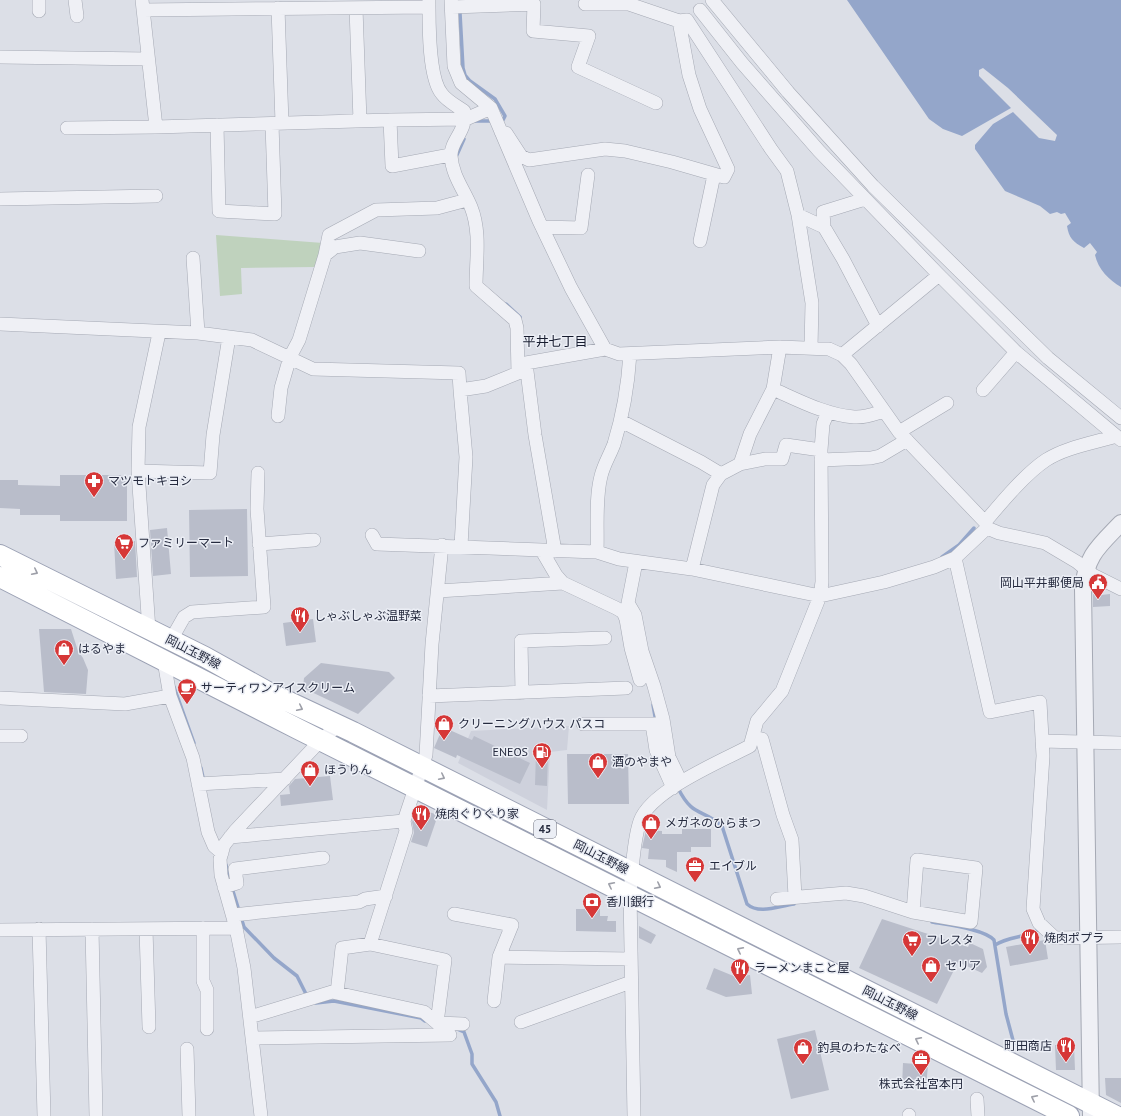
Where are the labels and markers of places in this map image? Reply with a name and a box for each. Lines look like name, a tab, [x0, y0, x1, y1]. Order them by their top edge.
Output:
pharmacy icon: マツモトキヨシ	[83, 470, 105, 498]
place label: マツモトキヨシ	[108, 473, 192, 488]
supermarket icon: ファミリーマート	[113, 532, 135, 560]
place label: ファミリーマート	[138, 535, 234, 550]
public building icon: 岡山平井郵便局	[1087, 572, 1109, 600]
place label: 岡山平井郵便局	[1000, 575, 1084, 590]
restaurant icon: しゃぶしゃぶ温野菜	[289, 605, 311, 633]
place label: しゃぶしゃぶ温野菜	[314, 608, 422, 623]
shop icon: はるやま	[53, 638, 75, 666]
place label: はるやま	[78, 641, 126, 656]
cafe icon: サーティワンアイスクリーム	[176, 677, 198, 705]
place label: サーティワンアイスクリーム	[201, 680, 355, 695]
shop icon: クリーニングハウス パスコ	[433, 713, 455, 741]
place label: クリーニングハウス パスコ	[458, 716, 605, 731]
fuel station icon: ENEOS	[531, 741, 553, 769]
place label: ENEOS	[492, 744, 528, 759]
shop icon: 酒のやまや	[587, 751, 609, 779]
place label: 酒のやまや	[612, 754, 672, 769]
shop icon: ほうりん	[299, 759, 321, 787]
place label: ほうりん	[324, 762, 372, 777]
restaurant icon: 焼肉ぐりぐり家	[410, 803, 432, 831]
place label: 焼肉ぐりぐり家	[435, 806, 519, 821]
shop icon: メガネのひらまつ	[640, 812, 662, 840]
place label: メガネのひらまつ	[665, 815, 761, 830]
office icon: エイブル	[684, 855, 706, 883]
place label: エイブル	[709, 858, 757, 873]
bank icon: 香川銀行	[581, 891, 603, 919]
place label: 香川銀行	[606, 894, 654, 909]
restaurant icon: 焼肉ポプラ	[1019, 927, 1041, 955]
supermarket icon: フレスタ	[901, 929, 923, 957]
place label: 焼肉ポプラ	[1044, 930, 1104, 945]
place label: フレスタ	[926, 932, 974, 947]
shop icon: セリア	[920, 955, 942, 983]
restaurant icon: ラーメンまこと屋	[729, 957, 751, 985]
place label: セリア	[945, 958, 981, 973]
place label: ラーメンまこと屋	[754, 960, 850, 975]
restaurant icon: 町田商店	[1055, 1035, 1077, 1063]
shop icon: 釣具のわたなべ	[792, 1037, 814, 1065]
place label: 町田商店	[1004, 1038, 1052, 1053]
place label: 釣具のわたなべ	[817, 1040, 901, 1055]
office icon: 株式会社宮本円	[910, 1048, 932, 1076]
place label: 株式会社宮本円	[879, 1076, 963, 1091]

